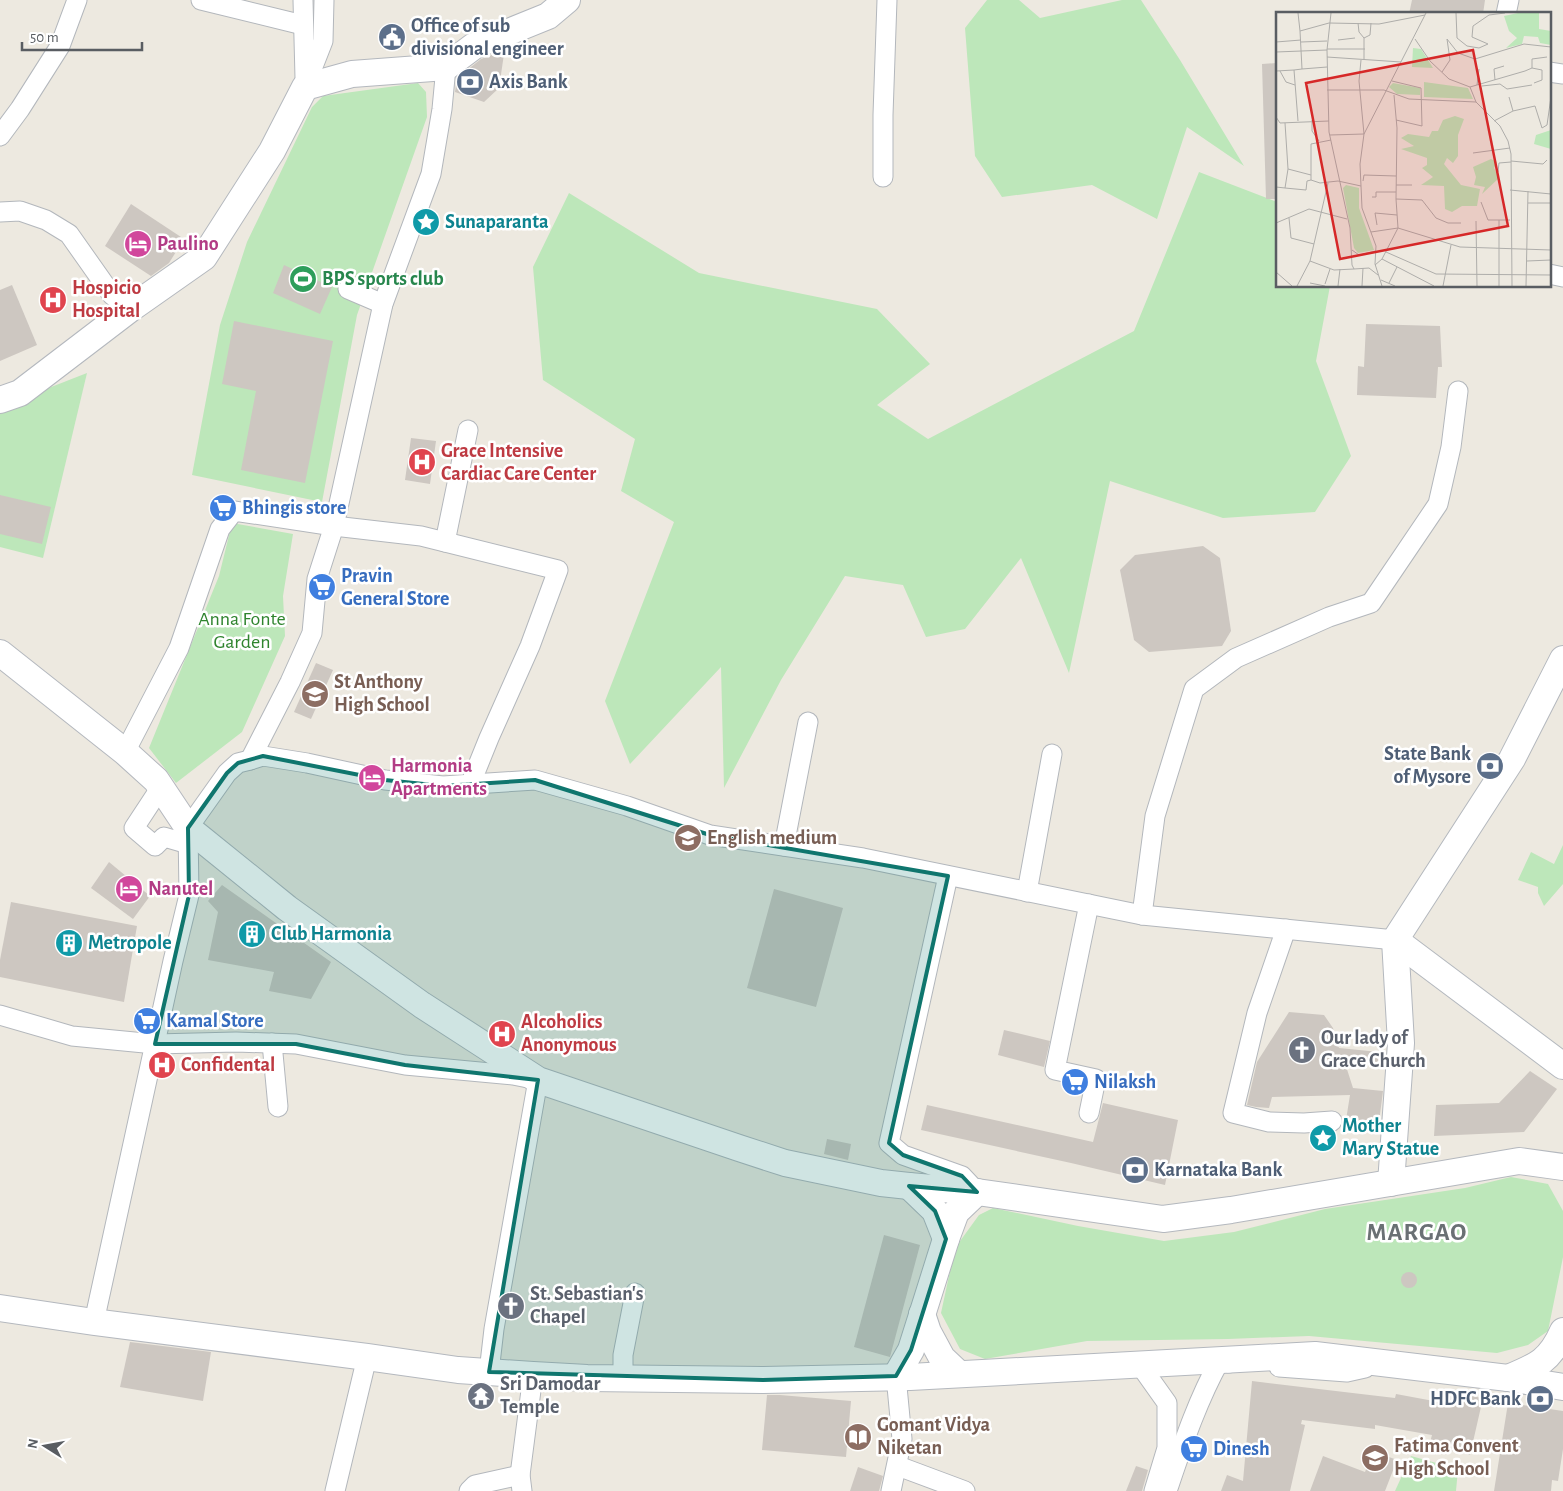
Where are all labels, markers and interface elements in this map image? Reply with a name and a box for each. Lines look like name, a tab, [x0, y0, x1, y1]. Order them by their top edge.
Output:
inset map	[1276, 12, 1550, 288]
place label: Office of sub divisional engineer	[411, 16, 564, 59]
scale bar	[22, 20, 142, 52]
public building icon: Office of sub divisional engineer	[377, 22, 407, 52]
text: 50 m	[30, 30, 59, 45]
bank icon: Axis Bank	[455, 67, 485, 97]
place label: Axis Bank	[489, 72, 568, 92]
place icon: Sunaparanta	[411, 207, 441, 237]
place label: Sunaparanta	[445, 212, 549, 232]
hotel icon: Paulino	[123, 229, 153, 259]
place label: Paulino	[157, 234, 219, 254]
sports icon: BPS sports club	[288, 264, 318, 294]
place label: BPS sports club	[322, 269, 444, 289]
place label: Hospicio Hospital	[72, 278, 142, 321]
hospital icon: Hospicio Hospital	[38, 285, 68, 315]
place label: Grace Intensive Cardiac Care Center	[441, 441, 596, 484]
hospital icon: Grace Intensive Cardiac Care Center	[407, 447, 437, 477]
supermarket icon: Bhingis store	[208, 493, 238, 523]
place label: Bhingis store	[242, 498, 346, 518]
place label: Pravin General Store	[341, 566, 450, 609]
supermarket icon: Pravin General Store	[307, 572, 337, 602]
park label: Anna Fonte Garden	[198, 609, 286, 652]
place label: St Anthony High School	[334, 672, 430, 715]
school or university icon: St Anthony High School	[300, 679, 330, 709]
place label: State Bank of Mysore	[1384, 744, 1471, 787]
bank icon: State Bank of Mysore	[1475, 751, 1505, 781]
place label: Harmonia Apartments	[391, 756, 487, 799]
hotel icon: Harmonia Apartments	[357, 763, 387, 793]
school or university icon: English medium	[673, 823, 703, 853]
place label: English medium	[707, 828, 837, 848]
hotel icon: Nanutel	[114, 874, 144, 904]
place label: Nanutel	[148, 879, 213, 899]
building icon: Club Harmonia	[237, 919, 267, 949]
place label: Club Harmonia	[271, 924, 392, 944]
building icon: Metropole	[54, 928, 84, 958]
place label: Metropole	[88, 933, 172, 953]
supermarket icon: Kamal Store	[132, 1006, 162, 1036]
place label: Kamal Store	[166, 1011, 264, 1031]
place label: Alcoholics Anonymous	[521, 1012, 617, 1055]
hospital icon: Alcoholics Anonymous	[487, 1019, 517, 1049]
place label: Our lady of Grace Church	[1321, 1028, 1426, 1071]
church icon: Our lady of Grace Church	[1287, 1035, 1317, 1065]
hospital icon: Confidental	[147, 1050, 177, 1080]
place label: Confidental	[181, 1055, 275, 1075]
supermarket icon: Nilaksh	[1060, 1067, 1090, 1097]
place label: Nilaksh	[1094, 1072, 1156, 1092]
place label: Mother Mary Statue	[1342, 1116, 1439, 1159]
place icon: Mother Mary Statue	[1308, 1123, 1338, 1153]
bank icon: Karnataka Bank	[1120, 1155, 1150, 1185]
place label: Karnataka Bank	[1154, 1160, 1282, 1180]
district label: MARGAO	[1367, 1220, 1467, 1245]
place label: St. Sebastian's Chapel	[530, 1284, 644, 1327]
church icon: St. Sebastian's Chapel	[496, 1291, 526, 1321]
place label: Sri Damodar Temple	[500, 1374, 601, 1417]
temple icon: Sri Damodar Temple	[466, 1381, 496, 1411]
bank icon: HDFC Bank	[1525, 1384, 1555, 1414]
place label: HDFC Bank	[1430, 1389, 1521, 1409]
place label: Gomant Vidya Niketan	[877, 1415, 991, 1458]
north arrow	[20, 1421, 70, 1471]
library icon: Gomant Vidya Niketan	[843, 1422, 873, 1452]
supermarket icon: Dinesh	[1179, 1434, 1209, 1464]
place label: Fatima Convent High School	[1394, 1436, 1519, 1479]
text: N	[25, 1438, 41, 1450]
place label: Dinesh	[1213, 1439, 1270, 1459]
school or university icon: Fatima Convent High School	[1360, 1443, 1390, 1473]

